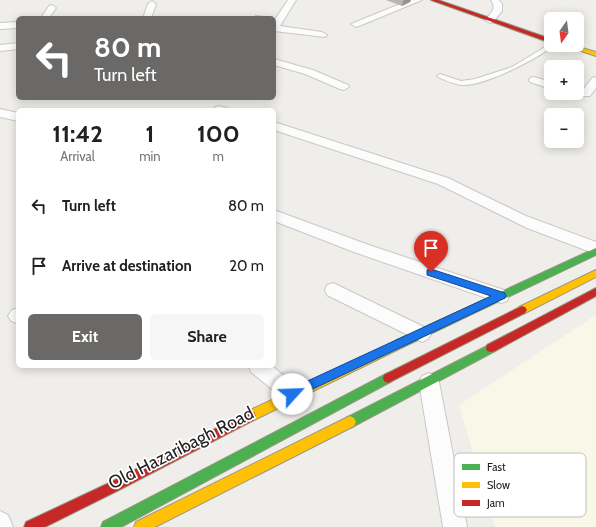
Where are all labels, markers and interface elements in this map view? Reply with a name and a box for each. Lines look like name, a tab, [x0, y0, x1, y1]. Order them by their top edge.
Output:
north arrow	[544, 12, 584, 52]
map controls	[544, 12, 584, 148]
text: 80 m	[94, 30, 161, 64]
icon: left	[28, 32, 80, 84]
button: +	[544, 60, 584, 100]
text: Turn left	[94, 64, 157, 86]
button: −	[544, 108, 584, 148]
text: 11:42	[52, 119, 103, 148]
text: 1	[145, 119, 154, 148]
text: 100	[197, 119, 240, 148]
text: Arrival	[60, 148, 95, 164]
text: min	[139, 148, 161, 164]
text: m	[213, 148, 224, 164]
icon: left	[28, 195, 50, 217]
text: Turn left	[62, 197, 116, 215]
text: 80 m	[228, 197, 264, 215]
pin	[414, 231, 448, 272]
icon: arrive	[420, 237, 442, 259]
icon: arrive	[28, 255, 50, 277]
text: Arrive at destination	[62, 257, 192, 275]
text: 20 m	[229, 257, 264, 275]
button: Exit	[28, 314, 142, 360]
button: Share	[150, 314, 264, 360]
position arrow	[271, 373, 313, 415]
street label: Old Hazaribagh Road	[105, 402, 257, 494]
legend	[454, 453, 586, 517]
text: Fast	[487, 460, 506, 474]
text: Slow	[487, 478, 510, 492]
text: Jam	[486, 496, 505, 510]

